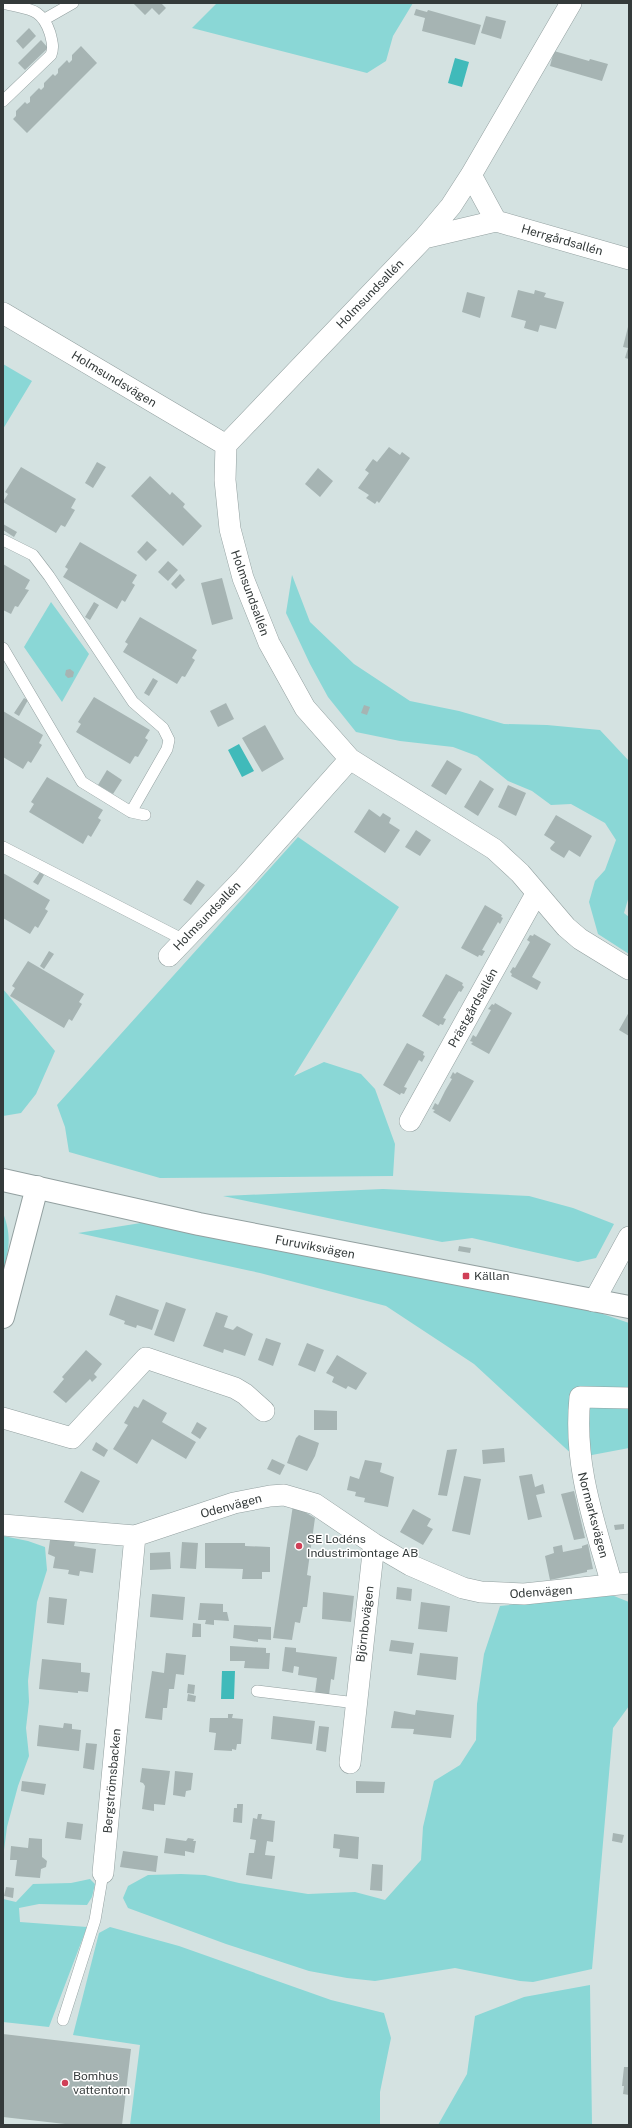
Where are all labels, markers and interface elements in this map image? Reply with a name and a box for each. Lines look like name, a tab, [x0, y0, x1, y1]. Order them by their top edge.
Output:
street label: Herrgårdsallén	[520, 222, 604, 258]
street label: Holmsundsallén	[334, 257, 406, 331]
street label: Holmsundsvägen	[69, 348, 159, 410]
street label: Holmsundsallén	[228, 548, 272, 638]
street label: Holmsundsallén	[171, 879, 243, 953]
street label: Prästgårdsallén	[445, 966, 501, 1050]
street label: Furuviksvägen	[274, 1232, 356, 1262]
place label: Källan	[474, 1269, 509, 1283]
marker: Källan	[461, 1271, 471, 1281]
street label: Normarksvägen	[575, 1471, 611, 1560]
street label: Odenvägen	[199, 1491, 263, 1521]
place label: SE Lodéns Industrimontage AB	[307, 1532, 418, 1560]
marker: SE Lodéns Industrimontage AB	[294, 1541, 304, 1551]
street label: Odenvägen	[509, 1583, 573, 1601]
street label: Björnbovägen	[353, 1585, 377, 1663]
street label: Bergströmsbacken	[100, 1728, 124, 1834]
place label: Bomhus vattentorn	[73, 2069, 130, 2097]
marker: Bomhus vattentorn	[60, 2078, 70, 2088]

